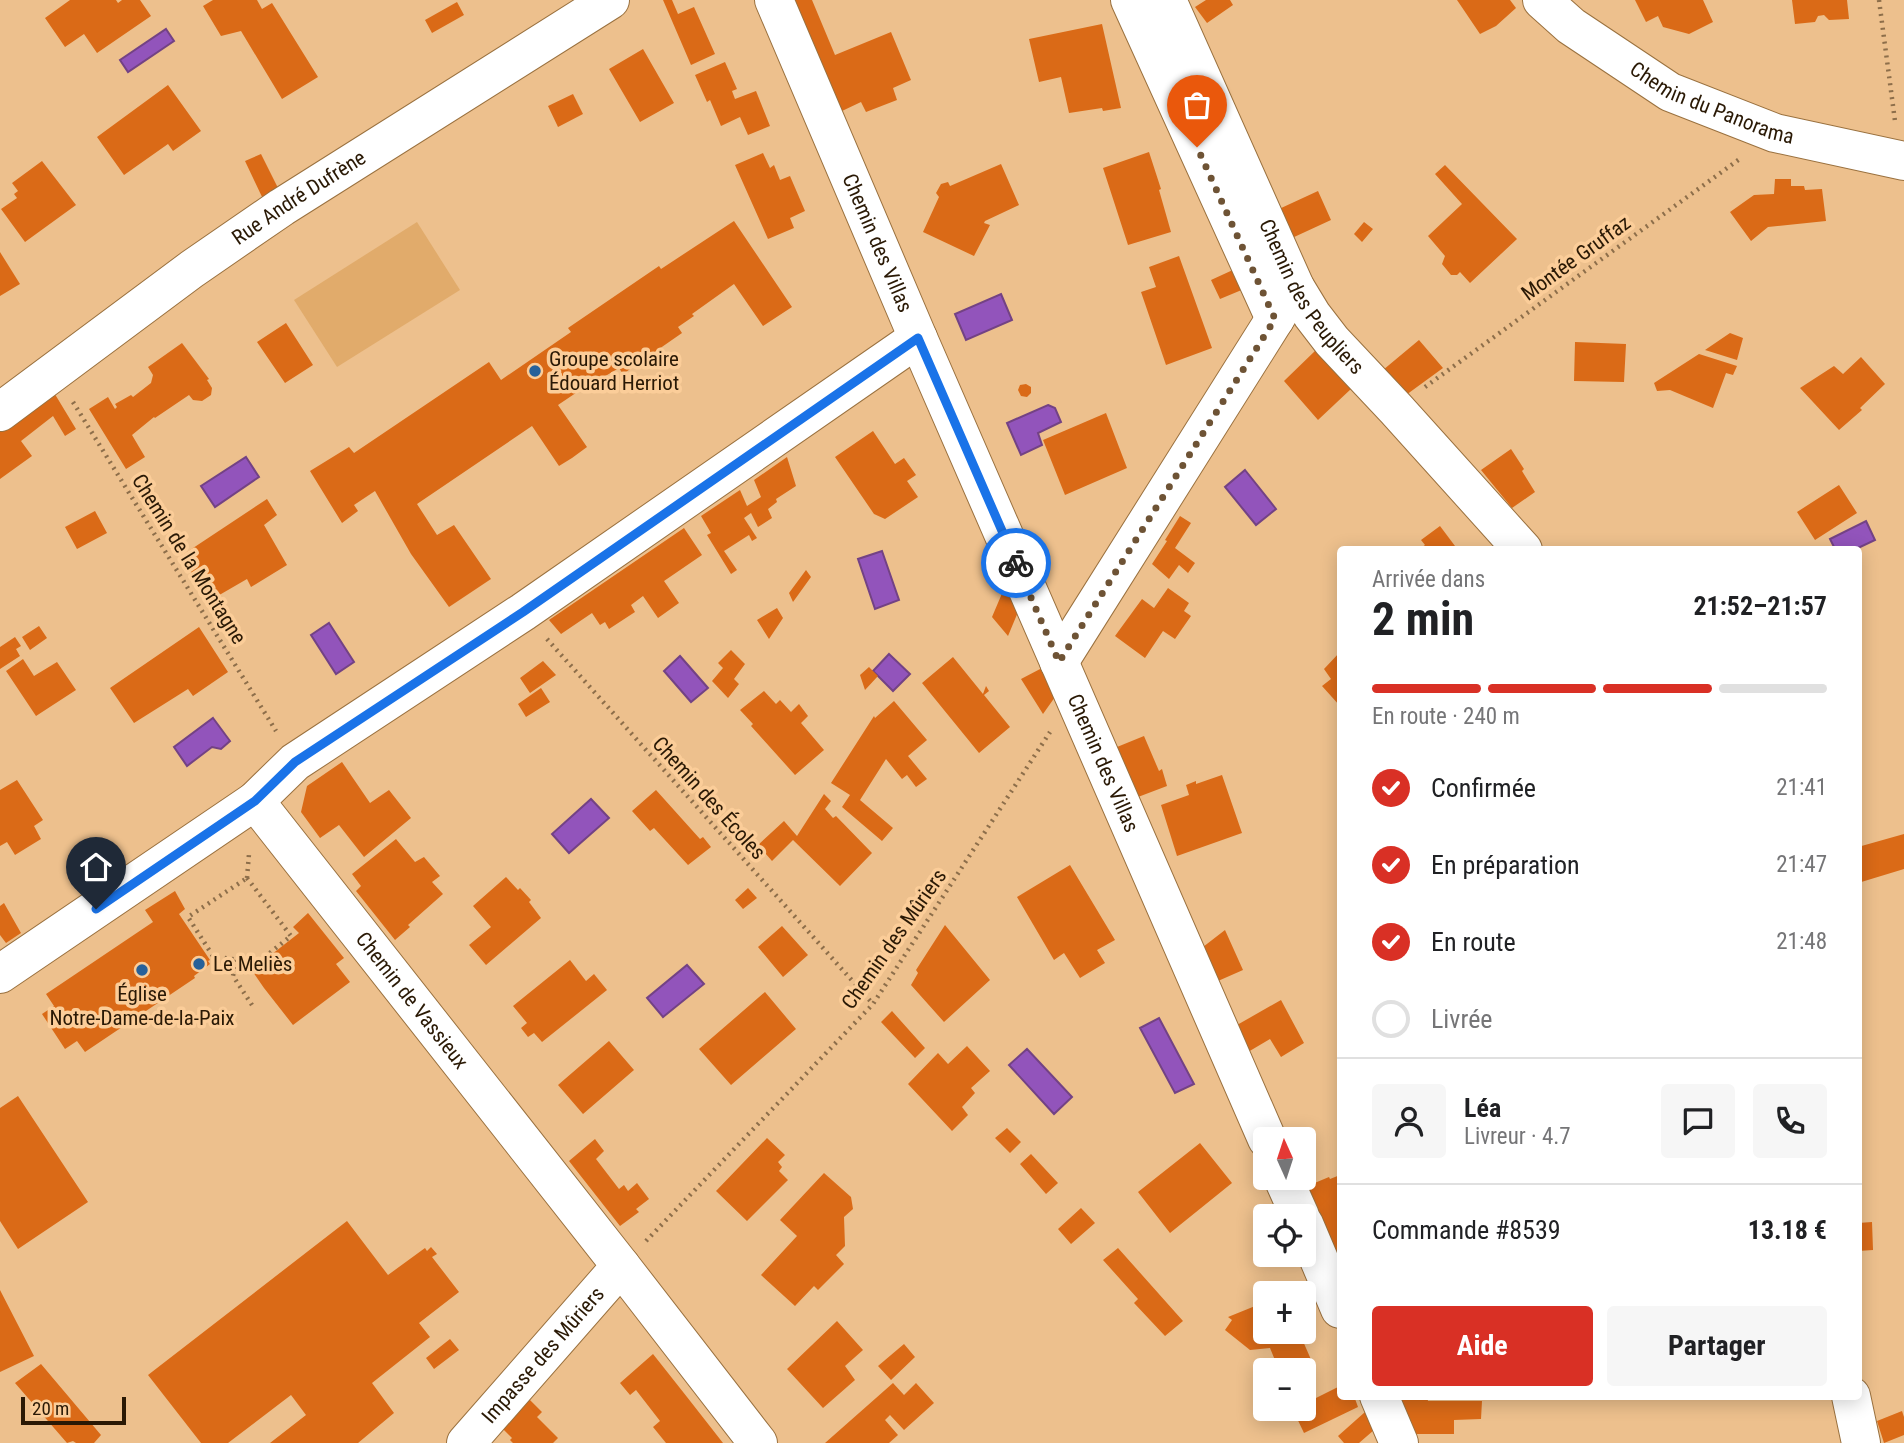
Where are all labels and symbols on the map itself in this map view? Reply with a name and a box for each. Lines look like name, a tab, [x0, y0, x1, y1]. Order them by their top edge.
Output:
street label: Chemin du Panorama	[1625, 57, 1796, 149]
pin	[1167, 75, 1227, 147]
street label: Rue André Dufrène	[227, 145, 370, 250]
street label: Chemin des Villas	[837, 170, 918, 316]
street label: Montée Gruffaz	[1517, 210, 1635, 306]
street label: Chemin des Peupliers	[1254, 215, 1369, 379]
place label: Groupe scolaire Édouard Herriot	[549, 347, 679, 395]
marker: Groupe scolaire Édouard Herriot	[527, 363, 543, 379]
street label: Chemin de la Montagne	[127, 470, 251, 648]
courier	[981, 528, 1051, 598]
street label: Chemin des Villas	[1063, 690, 1144, 836]
street label: Chemin des Écoles	[648, 732, 770, 864]
pin	[66, 837, 126, 909]
street label: Chemin des Mûriers	[837, 864, 951, 1014]
street label: Chemin de Vassieux	[351, 927, 473, 1074]
place label: Le Meliès	[213, 952, 292, 976]
marker: Le Meliès	[191, 956, 207, 972]
marker: Église Notre-Dame-de-la-Paix	[134, 962, 150, 978]
place label: Église Notre-Dame-de-la-Paix	[49, 982, 235, 1030]
north arrow	[1253, 1127, 1316, 1190]
street label: Impasse des Mûriers	[477, 1282, 609, 1428]
scale bar	[21, 1394, 126, 1426]

